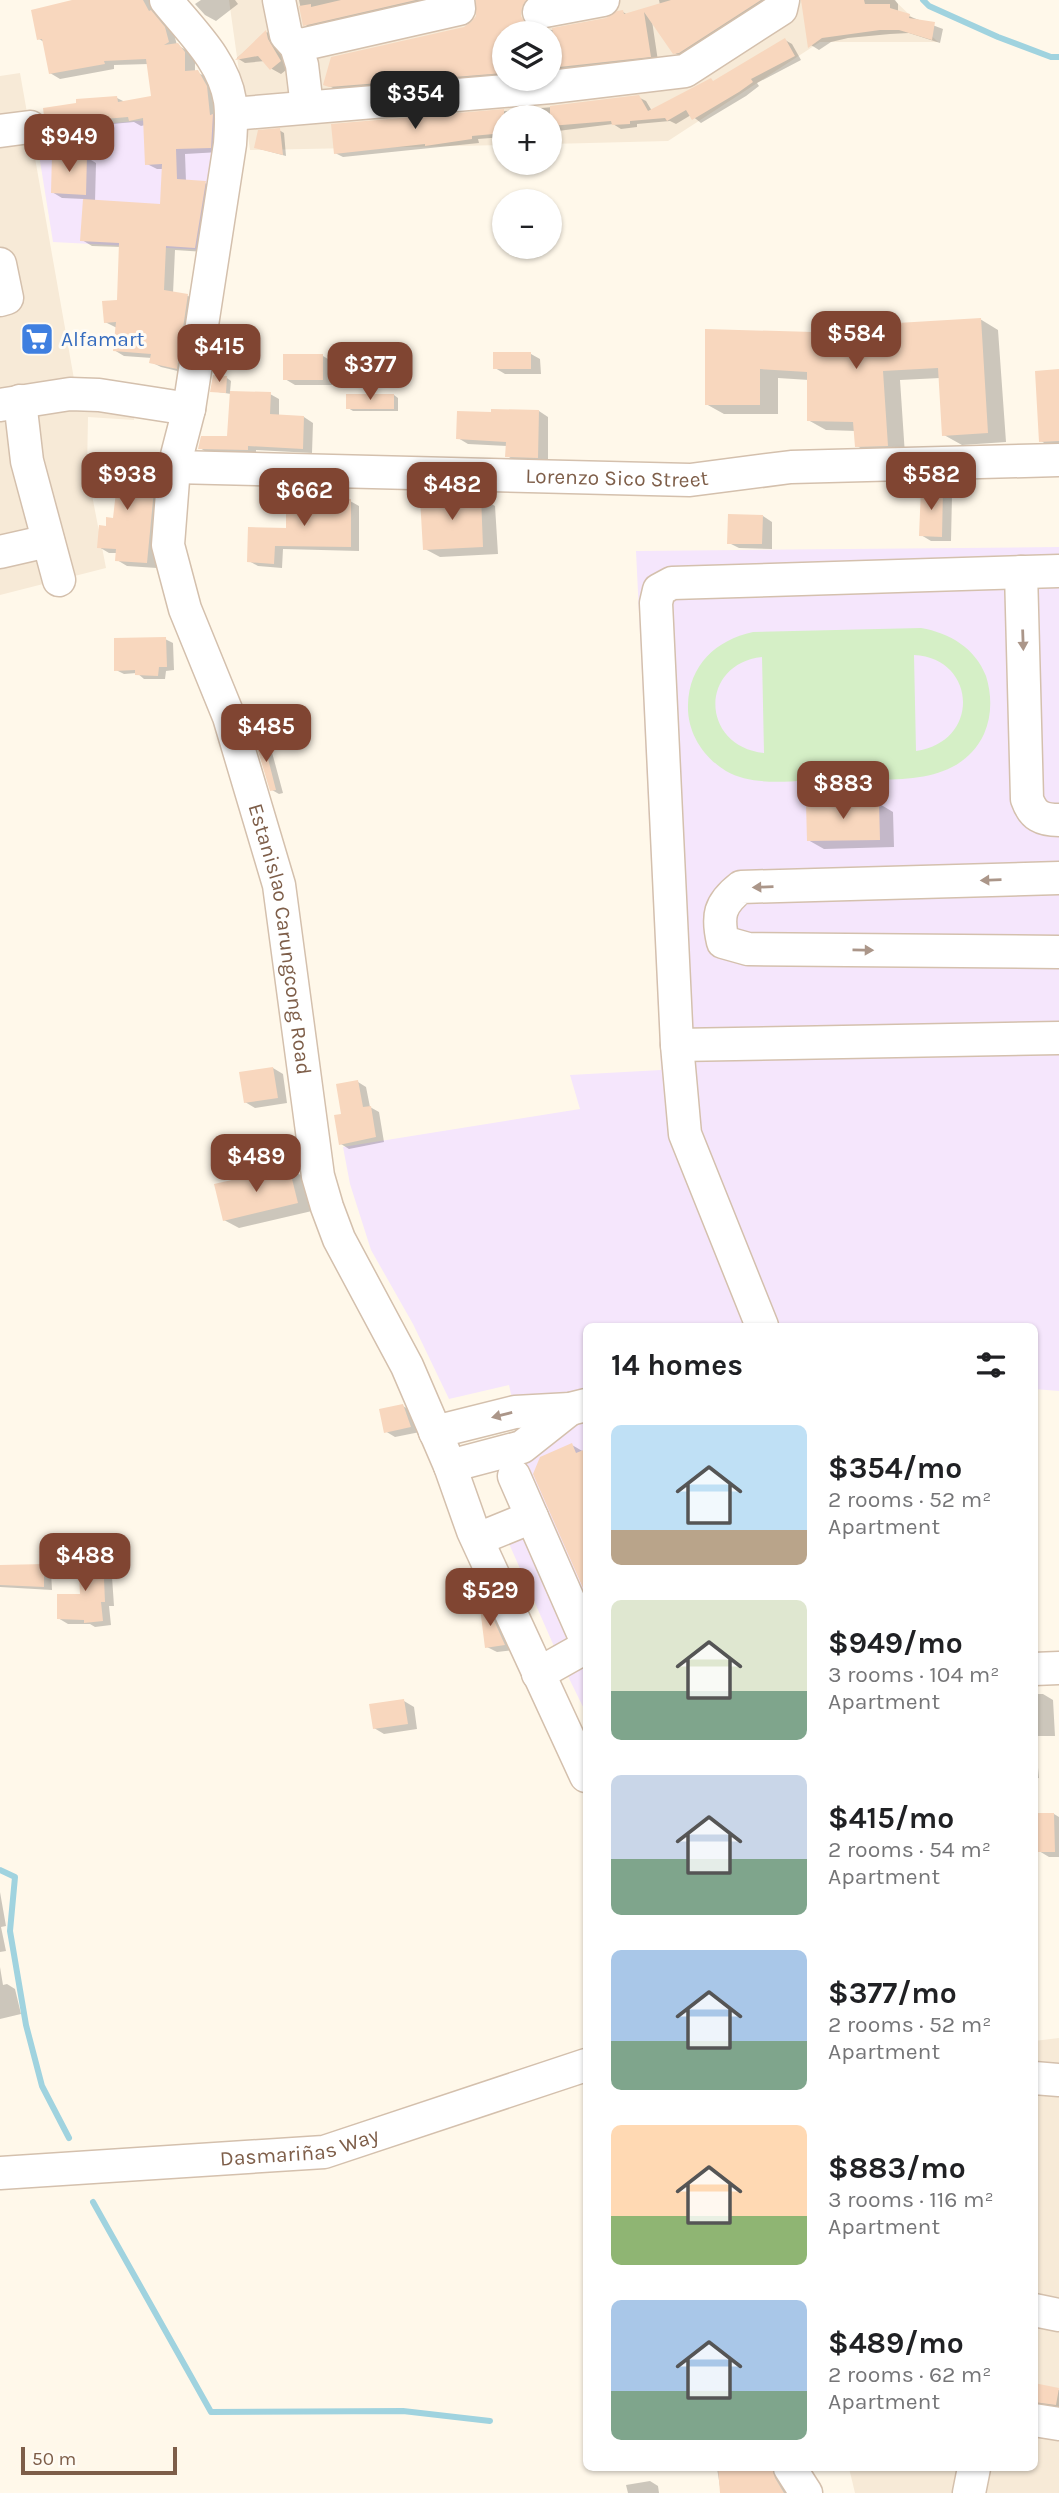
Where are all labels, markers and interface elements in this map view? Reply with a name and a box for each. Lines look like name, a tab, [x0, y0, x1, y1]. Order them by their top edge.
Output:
map controls	[492, 21, 562, 259]
button: layers	[492, 21, 562, 91]
pin: $354	[374, 72, 456, 131]
text: $354	[386, 80, 444, 107]
button: +	[492, 105, 562, 175]
pin: $949	[28, 114, 110, 174]
text: $949	[40, 123, 98, 150]
button: −	[492, 189, 562, 259]
pin: $584	[815, 312, 897, 371]
supermarket icon: Alfamart	[18, 320, 56, 358]
text: $584	[827, 320, 885, 347]
pin: $415	[178, 324, 260, 384]
place label: Alfamart	[61, 327, 144, 351]
text: $415	[193, 333, 245, 360]
pin: $377	[329, 342, 411, 402]
text: $377	[343, 351, 397, 378]
pin: $938	[86, 452, 168, 512]
pin: $582	[890, 452, 972, 512]
text: $938	[97, 461, 157, 488]
text: $582	[902, 461, 960, 488]
pin: $482	[411, 462, 493, 522]
street label: Lorenzo Sico Street	[525, 464, 710, 492]
pin: $662	[263, 468, 345, 528]
text: $482	[423, 471, 481, 498]
text: $662	[275, 477, 333, 504]
one-way arrow	[1017, 630, 1028, 652]
pin: $485	[225, 704, 307, 764]
text: $485	[237, 713, 295, 740]
pin: $883	[802, 762, 884, 821]
text: $883	[813, 770, 873, 797]
street label: Estanislao Carungcong Road	[243, 801, 316, 1076]
one-way arrow	[980, 875, 1002, 886]
one-way arrow	[752, 881, 774, 892]
one-way arrow	[852, 944, 874, 956]
pin: $489	[215, 1134, 297, 1194]
text: $489	[227, 1143, 285, 1170]
icon: filters	[972, 1346, 1010, 1384]
text: 14 homes	[611, 1347, 743, 1383]
one-way arrow	[491, 1410, 513, 1421]
text: $354/mo	[828, 1450, 962, 1486]
icon: home	[667, 1453, 751, 1537]
text: 2 rooms · 52 m²	[828, 1486, 991, 1513]
text: Apartment	[828, 1513, 940, 1540]
pin: $488	[44, 1534, 126, 1593]
text: $488	[55, 1542, 115, 1569]
pin: $529	[449, 1568, 531, 1628]
text: $529	[461, 1577, 519, 1604]
text: $949/mo	[828, 1625, 963, 1661]
icon: home	[667, 1628, 751, 1712]
text: 3 rooms · 104 m²	[828, 1661, 999, 1688]
text: Apartment	[828, 1688, 940, 1715]
text: $415/mo	[828, 1800, 954, 1836]
icon: home	[667, 1803, 751, 1887]
text: 2 rooms · 54 m²	[828, 1836, 991, 1863]
text: Apartment	[828, 1863, 940, 1890]
text: $377/mo	[828, 1975, 957, 2011]
icon: home	[667, 1978, 751, 2062]
text: 2 rooms · 52 m²	[828, 2011, 991, 2038]
text: Apartment	[828, 2038, 940, 2065]
street label: Dasmariñas Way	[219, 2123, 382, 2171]
text: $883/mo	[828, 2150, 966, 2186]
icon: home	[667, 2153, 751, 2237]
text: 3 rooms · 116 m²	[828, 2186, 994, 2213]
text: Apartment	[828, 2213, 940, 2240]
text: $489/mo	[828, 2325, 964, 2361]
icon: home	[667, 2328, 751, 2412]
text: 2 rooms · 62 m²	[828, 2361, 992, 2388]
text: Apartment	[828, 2388, 940, 2415]
scale bar	[21, 2444, 177, 2476]
text: 50 m	[32, 2448, 76, 2470]

